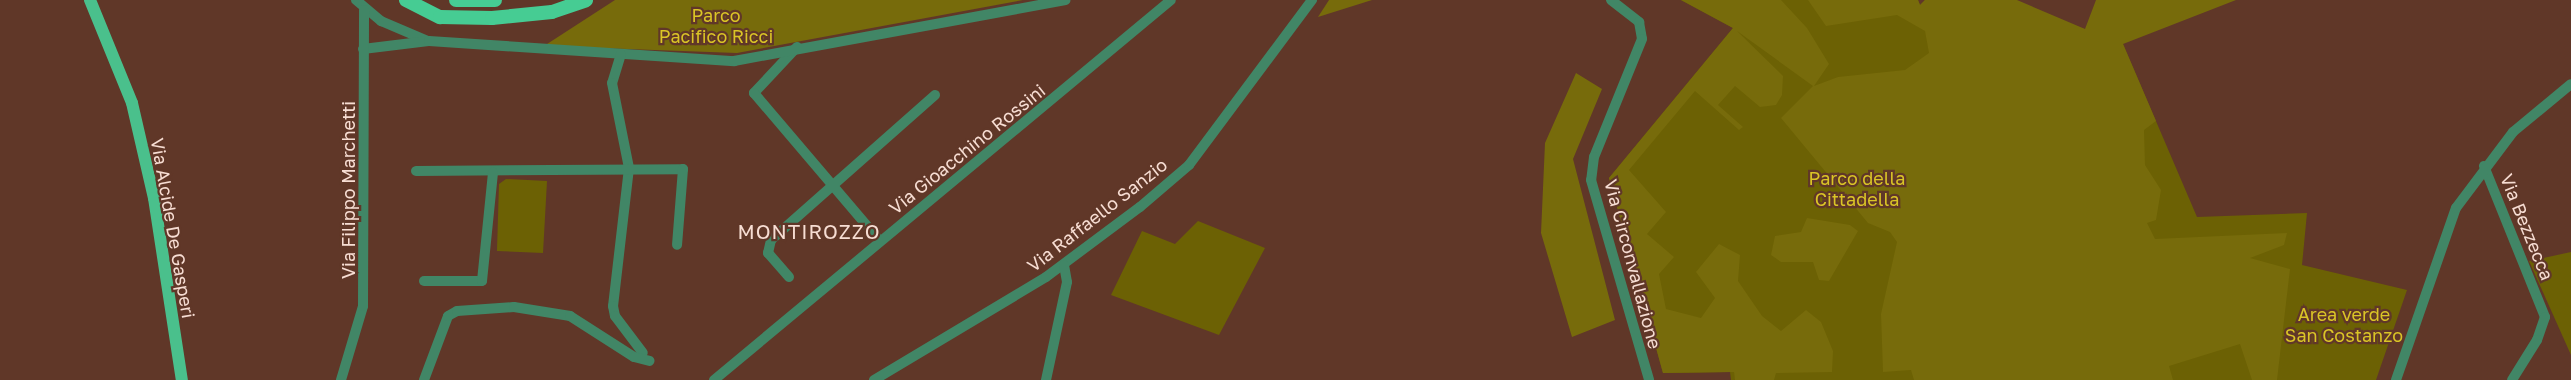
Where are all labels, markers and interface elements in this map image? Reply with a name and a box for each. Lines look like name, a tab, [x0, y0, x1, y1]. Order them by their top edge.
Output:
park label: Parco Pacifico Ricci	[659, 5, 773, 48]
street label: Via Gioacchino Rossini	[885, 79, 1049, 219]
street label: Via Filippo Marchetti	[337, 101, 359, 279]
street label: Via Alcide De Gasperi	[146, 136, 200, 320]
street label: Via Raffaello Sanzio	[1023, 154, 1171, 276]
park label: Parco della Cittadella	[1809, 168, 1905, 210]
street label: Via Bezzecca	[2496, 171, 2558, 283]
street label: Via Circonvallazione	[1600, 177, 1666, 351]
district label: MONTIROZZO	[736, 219, 882, 243]
park label: Area verde San Costanzo	[2285, 304, 2403, 346]

